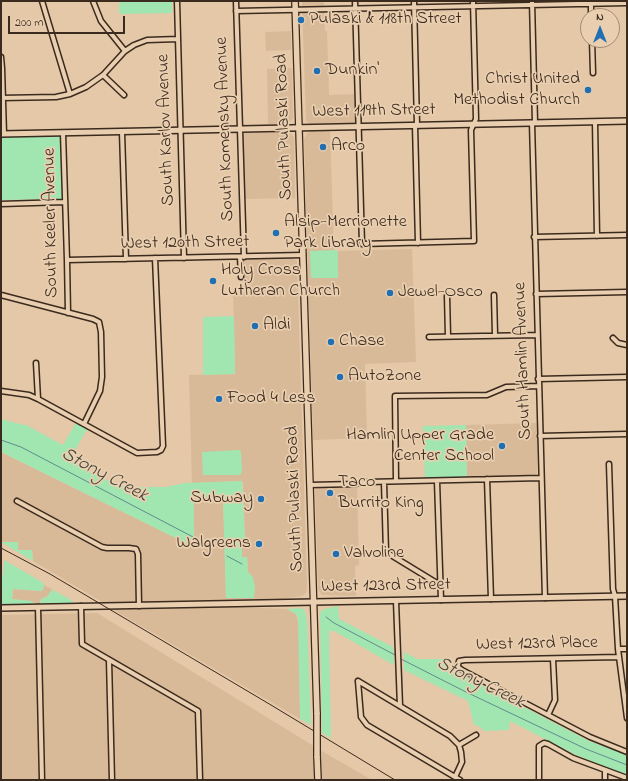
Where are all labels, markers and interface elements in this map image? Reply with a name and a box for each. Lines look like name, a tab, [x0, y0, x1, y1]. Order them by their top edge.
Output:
scale bar	[10, 8, 127, 34]
north arrow	[580, 8, 620, 48]
place label: Pulaski & 118th Street	[309, 9, 461, 31]
text: N	[596, 9, 604, 25]
text: 200 m	[15, 14, 44, 32]
marker: Pulaski & 118th Street	[296, 15, 306, 25]
street label: South Komensky Avenue	[212, 36, 240, 222]
street label: South Pulaski Road	[272, 53, 298, 201]
street label: South Karlov Avenue	[154, 54, 180, 206]
place label: Dunkin'	[325, 60, 379, 82]
marker: Dunkin'	[312, 66, 322, 76]
place label: Christ United Methodist Church	[453, 69, 580, 112]
marker: Christ United Methodist Church	[583, 85, 593, 95]
street label: West 119th Street	[312, 100, 436, 124]
place label: Arco	[331, 136, 365, 158]
marker: Arco	[318, 142, 328, 152]
street label: South Keeler Avenue	[40, 148, 64, 298]
place label: Alsip-Merrionette Park Library	[284, 212, 407, 254]
marker: Alsip-Merrionette Park Library	[271, 228, 281, 238]
street label: West 120th Street	[121, 232, 249, 256]
place label: Holy Cross Lutheran Church	[221, 260, 340, 302]
marker: Holy Cross Lutheran Church	[208, 276, 218, 286]
place label: Jewel-Osco	[398, 282, 483, 304]
street label: South Hamlin Avenue	[510, 282, 538, 440]
marker: Jewel-Osco	[385, 288, 395, 298]
place label: Aldi	[263, 315, 290, 337]
marker: Aldi	[250, 321, 260, 331]
place label: Chase	[339, 331, 384, 353]
marker: Chase	[326, 337, 336, 347]
place label: AutoZone	[348, 366, 421, 388]
marker: AutoZone	[335, 372, 345, 382]
place label: Food 4 Less	[227, 388, 315, 410]
marker: Food 4 Less	[214, 394, 224, 404]
street label: South Pulaski Road	[283, 425, 309, 573]
place label: Hamlin Upper Grade Center School	[346, 425, 494, 468]
marker: Hamlin Upper Grade Center School	[497, 441, 507, 451]
water label: Stony Creek	[57, 444, 151, 508]
place label: Taco Burrito King	[338, 472, 424, 514]
place label: Subway	[190, 488, 253, 510]
marker: Taco Burrito King	[325, 488, 335, 498]
marker: Subway	[256, 494, 266, 504]
place label: Walgreens	[176, 533, 251, 555]
marker: Walgreens	[254, 539, 264, 549]
place label: Valvoline	[344, 543, 404, 565]
marker: Valvoline	[331, 549, 341, 559]
street label: West 123rd Street	[321, 575, 451, 599]
street label: West 123rd Place	[476, 633, 598, 657]
water label: Stony Creek	[432, 653, 528, 715]

